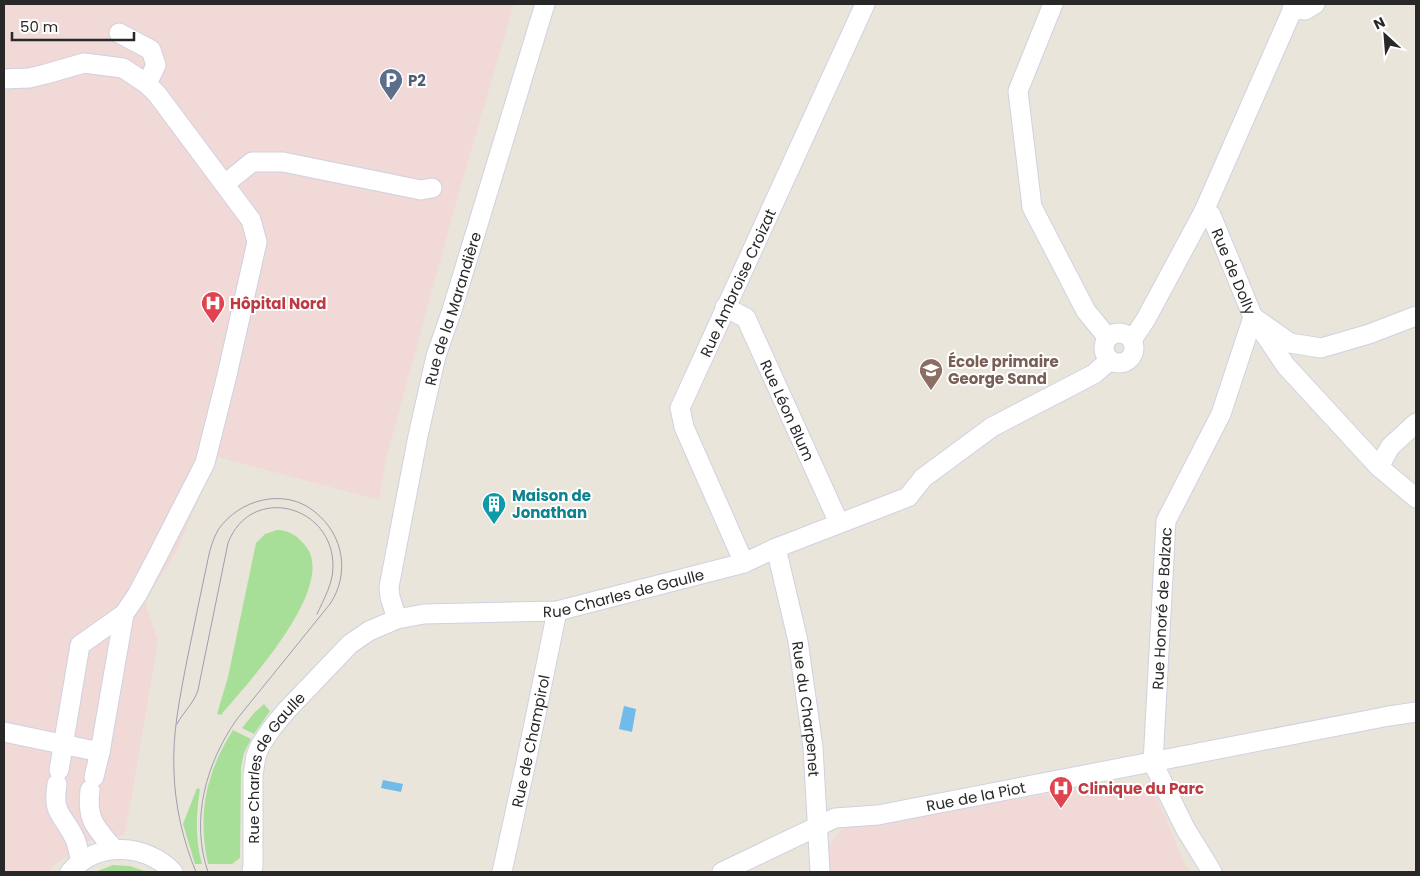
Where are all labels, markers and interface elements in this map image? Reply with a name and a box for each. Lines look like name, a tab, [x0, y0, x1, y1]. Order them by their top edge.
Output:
scale bar	[12, 10, 135, 42]
north arrow	[1360, 10, 1410, 60]
text: N	[1370, 12, 1388, 35]
text: 50 m	[20, 16, 58, 37]
parking icon: P2	[378, 67, 404, 101]
place label: P2	[408, 70, 426, 91]
street label: Rue Ambroise Croizat	[694, 205, 780, 360]
street label: Rue de Dolly	[1207, 225, 1262, 318]
street label: Rue de la Marandière	[419, 229, 486, 387]
hospital icon: Hôpital Nord	[200, 290, 226, 324]
place label: Hôpital Nord	[230, 293, 326, 314]
place label: École primaire George Sand	[948, 351, 1059, 389]
street label: Rue Léon Blum	[756, 356, 820, 464]
school or university icon: École primaire George Sand	[918, 357, 944, 391]
place label: Maison de Jonathan	[512, 485, 591, 523]
building icon: Maison de Jonathan	[481, 491, 507, 525]
street label: Rue Honoré de Balzac	[1146, 526, 1176, 690]
street label: Rue Charles de Gaulle	[543, 563, 706, 622]
street label: Rue du Charpenet	[788, 640, 825, 777]
street label: Rue de Champirol	[506, 673, 554, 809]
street label: Rue Charles de Gaulle	[243, 687, 309, 844]
hospital icon: Clinique du Parc	[1048, 775, 1074, 809]
street label: Rue de la Piot	[924, 776, 1027, 816]
place label: Clinique du Parc	[1078, 778, 1204, 799]

